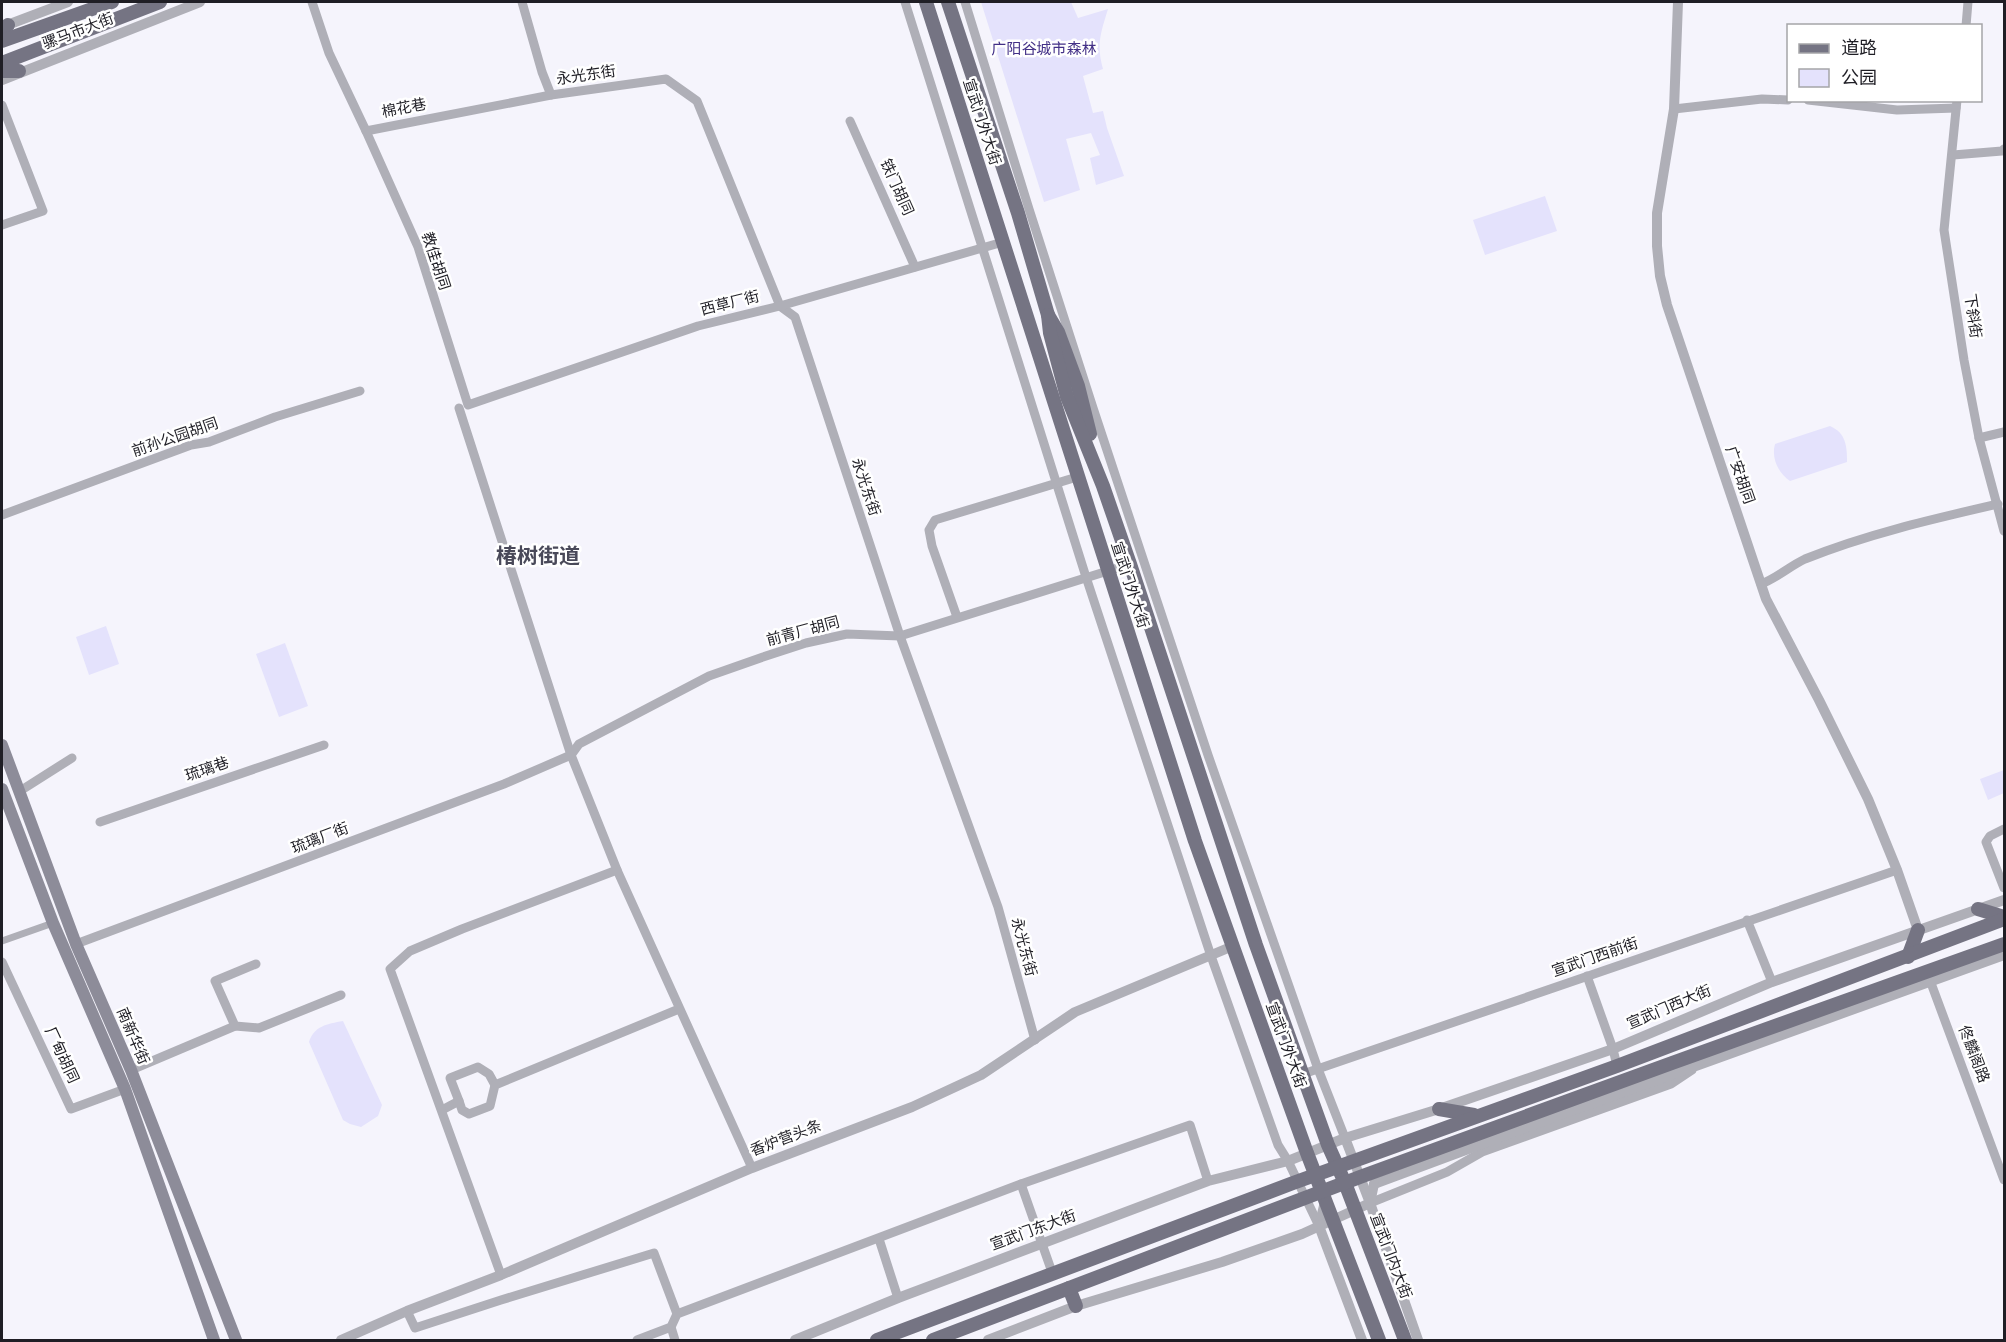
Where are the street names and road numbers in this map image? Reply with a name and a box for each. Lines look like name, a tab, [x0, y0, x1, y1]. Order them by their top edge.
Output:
street label: 骡马市大街	[39, 8, 116, 52]
street label: 永光东街	[555, 61, 617, 87]
street label: 宣武门外大街	[960, 76, 1005, 167]
street label: 棉花巷	[380, 94, 428, 120]
street label: 铁门胡同	[877, 156, 918, 218]
street label: 教佳胡同	[419, 229, 455, 292]
street label: 西草厂街	[698, 286, 761, 318]
street label: 下斜街	[1962, 292, 1986, 339]
street label: 前孙公园胡同	[129, 413, 220, 459]
street label: 广安胡同	[1723, 443, 1759, 506]
street label: 永光东街	[849, 455, 885, 518]
street label: 宣武门外大街	[1108, 539, 1153, 630]
street label: 前青厂胡同	[764, 612, 841, 648]
street label: 琉璃巷	[182, 752, 231, 784]
street label: 琉璃厂街	[288, 818, 351, 856]
street label: 永光东街	[1009, 915, 1041, 978]
street label: 宣武门西前街	[1549, 933, 1640, 979]
street label: 宣武门西大街	[1624, 980, 1714, 1032]
street label: 宣武门外大街	[1263, 999, 1311, 1090]
street label: 南新华街	[114, 1004, 154, 1067]
street label: 佟麟阁路	[1956, 1022, 1994, 1085]
street label: 厂甸胡同	[42, 1024, 84, 1086]
street label: 香炉营头条	[747, 1115, 824, 1159]
street label: 宣武门东大街	[987, 1205, 1078, 1253]
street label: 宣武门内大街	[1367, 1210, 1416, 1301]

